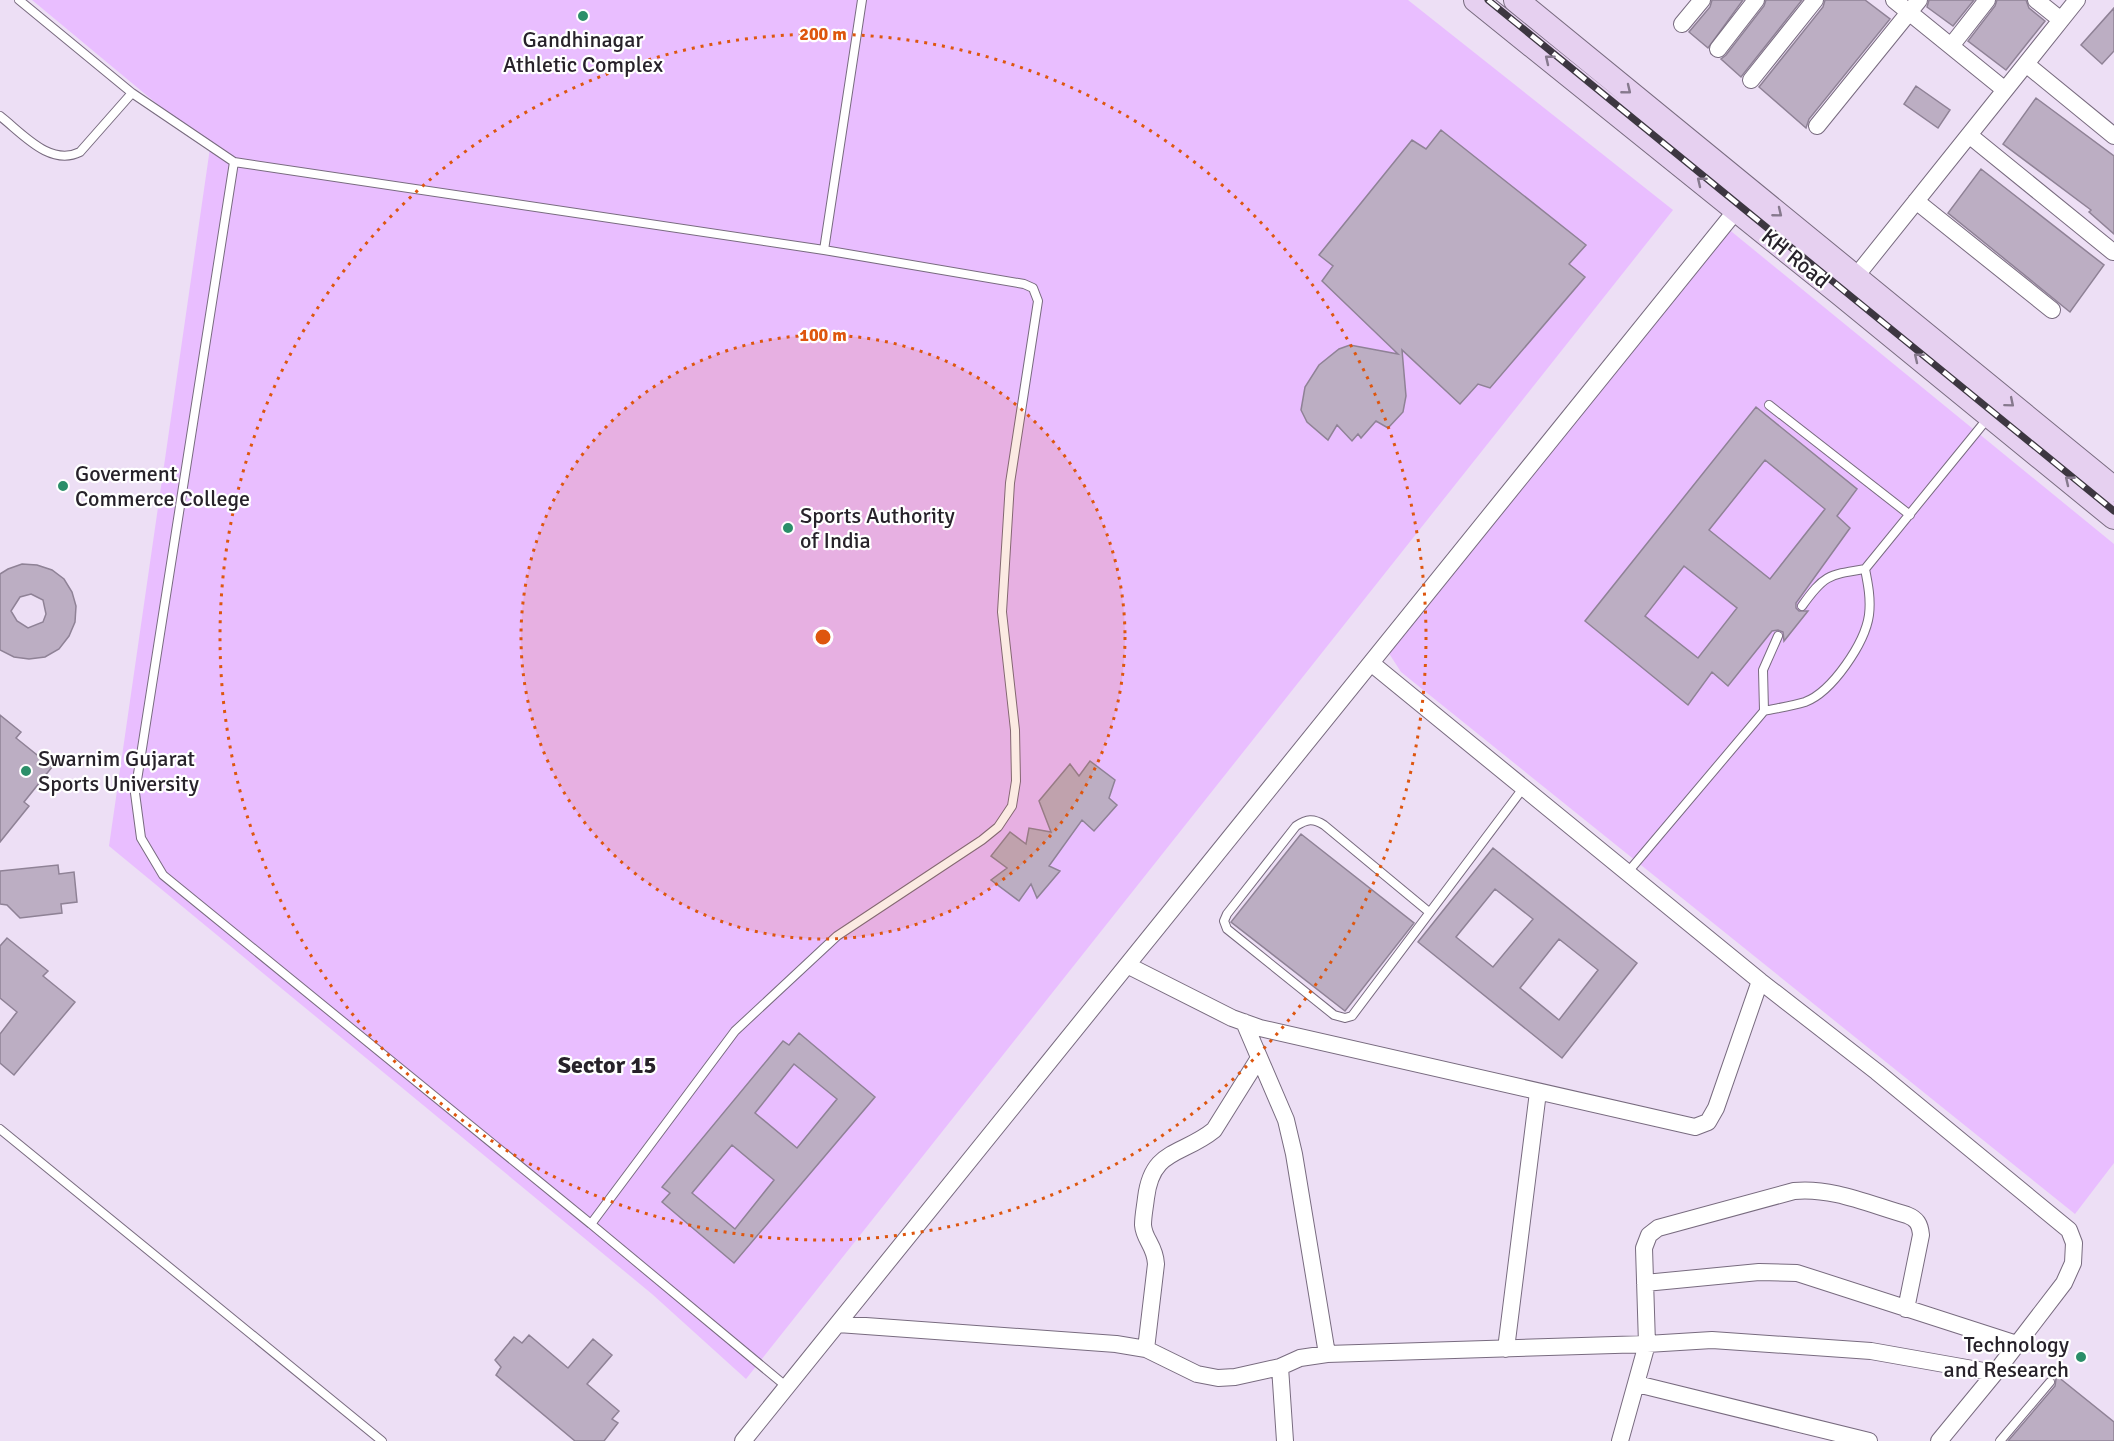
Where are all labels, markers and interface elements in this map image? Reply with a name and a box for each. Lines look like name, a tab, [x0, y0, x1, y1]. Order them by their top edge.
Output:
marker: Gandhinagar Athletic Complex	[576, 9, 590, 23]
text: 200 m	[799, 23, 847, 45]
place label: Gandhinagar Athletic Complex	[503, 26, 663, 78]
one-way arrow	[1545, 55, 1556, 66]
one-way arrow	[1620, 82, 1631, 93]
one-way arrow	[1697, 178, 1708, 189]
one-way arrow	[1771, 205, 1782, 216]
street label: KH Road	[1756, 223, 1835, 294]
text: 100 m	[799, 324, 847, 346]
one-way arrow	[1914, 353, 1925, 364]
one-way arrow	[2003, 396, 2014, 407]
place label: Goverment Commerce College	[75, 460, 250, 512]
one-way arrow	[2065, 477, 2076, 488]
marker: Goverment Commerce College	[56, 479, 70, 493]
place label: Sports Authority of India	[800, 502, 956, 554]
marker: Sports Authority of India	[781, 521, 795, 535]
centre of rings	[813, 627, 833, 647]
place label: Swarnim Gujarat Sports University	[38, 745, 200, 797]
marker: Swarnim Gujarat Sports University	[19, 764, 33, 778]
district label: Sector 15	[558, 1050, 656, 1080]
place label: Technology and Research	[1944, 1331, 2070, 1383]
marker: Technology and Research	[2074, 1350, 2088, 1364]

